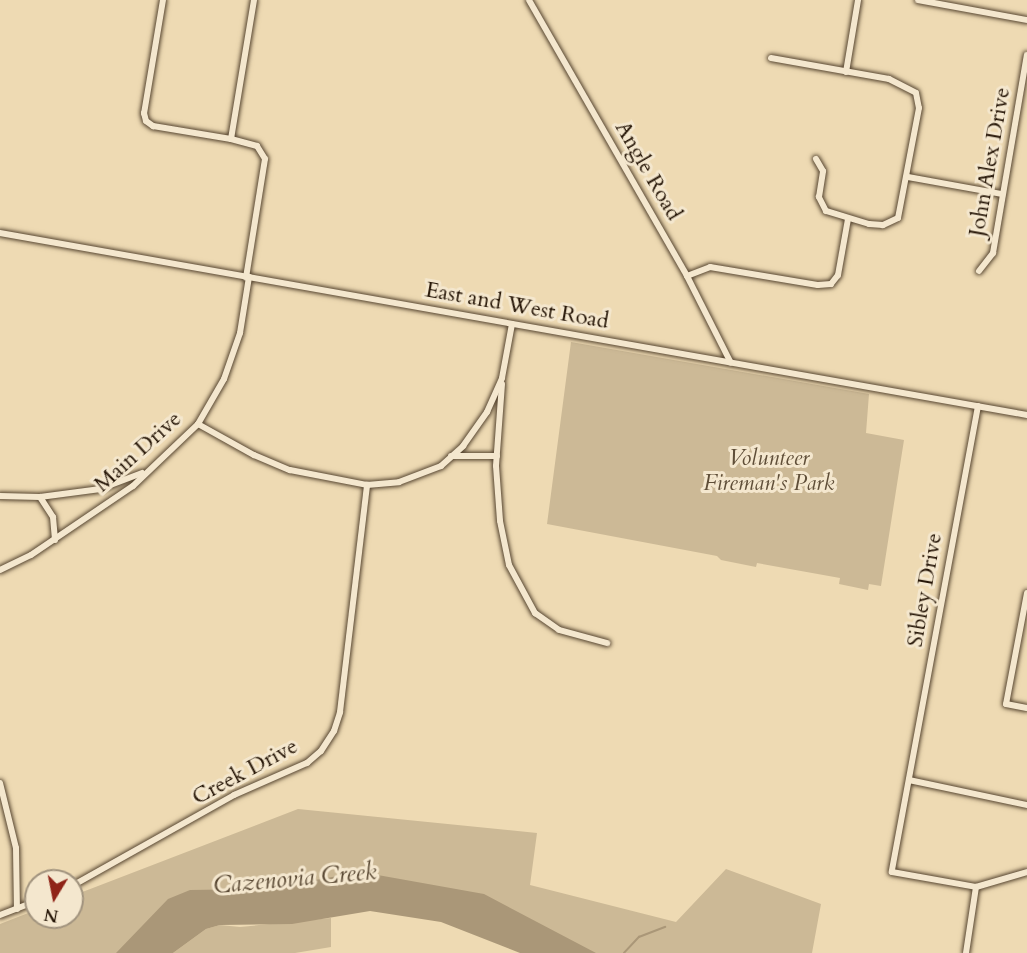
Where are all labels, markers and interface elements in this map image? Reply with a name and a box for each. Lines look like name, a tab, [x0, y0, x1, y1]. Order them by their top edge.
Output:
street label: John Alex Drive	[964, 85, 1016, 239]
street label: Angle Road	[609, 117, 687, 225]
street label: East and West Road	[423, 277, 611, 335]
street label: Main Drive	[89, 406, 187, 498]
park label: Volunteer Fireman's Park	[704, 445, 834, 496]
street label: Sibley Drive	[902, 531, 948, 649]
street label: Creek Drive	[188, 733, 302, 811]
water label: Cazenovia Creek	[212, 858, 378, 900]
north arrow	[24, 869, 84, 929]
text: N	[42, 903, 60, 927]

